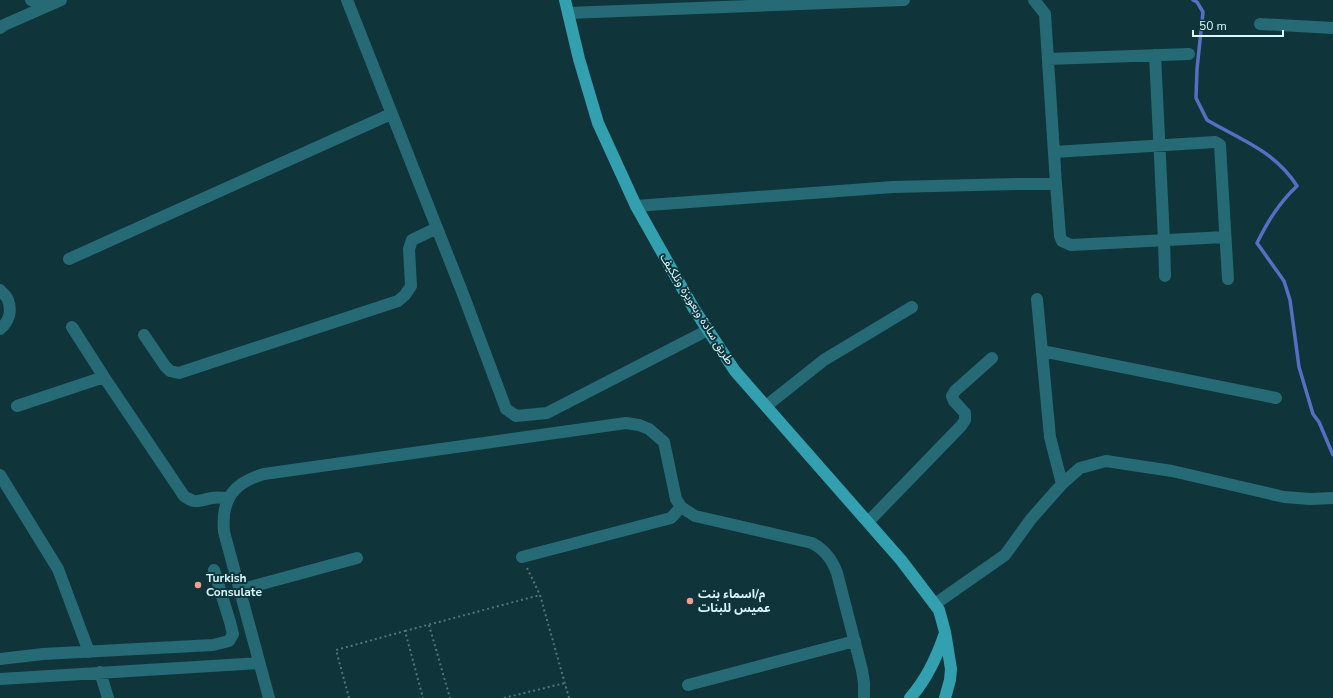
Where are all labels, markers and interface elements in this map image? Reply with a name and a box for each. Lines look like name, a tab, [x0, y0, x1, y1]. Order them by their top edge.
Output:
scale bar	[1193, 12, 1283, 38]
text: 50 m	[1199, 18, 1227, 34]
street label: طريق سادة وبعويزة وتلكيف	[656, 250, 738, 368]
place label: Turkish Consulate	[206, 570, 262, 600]
marker: Turkish Consulate	[193, 580, 203, 590]
place label: م/اسماء بنت عميس للبنات	[698, 586, 771, 616]
marker: م/اسماء بنت عميس للبنات	[685, 596, 695, 606]

